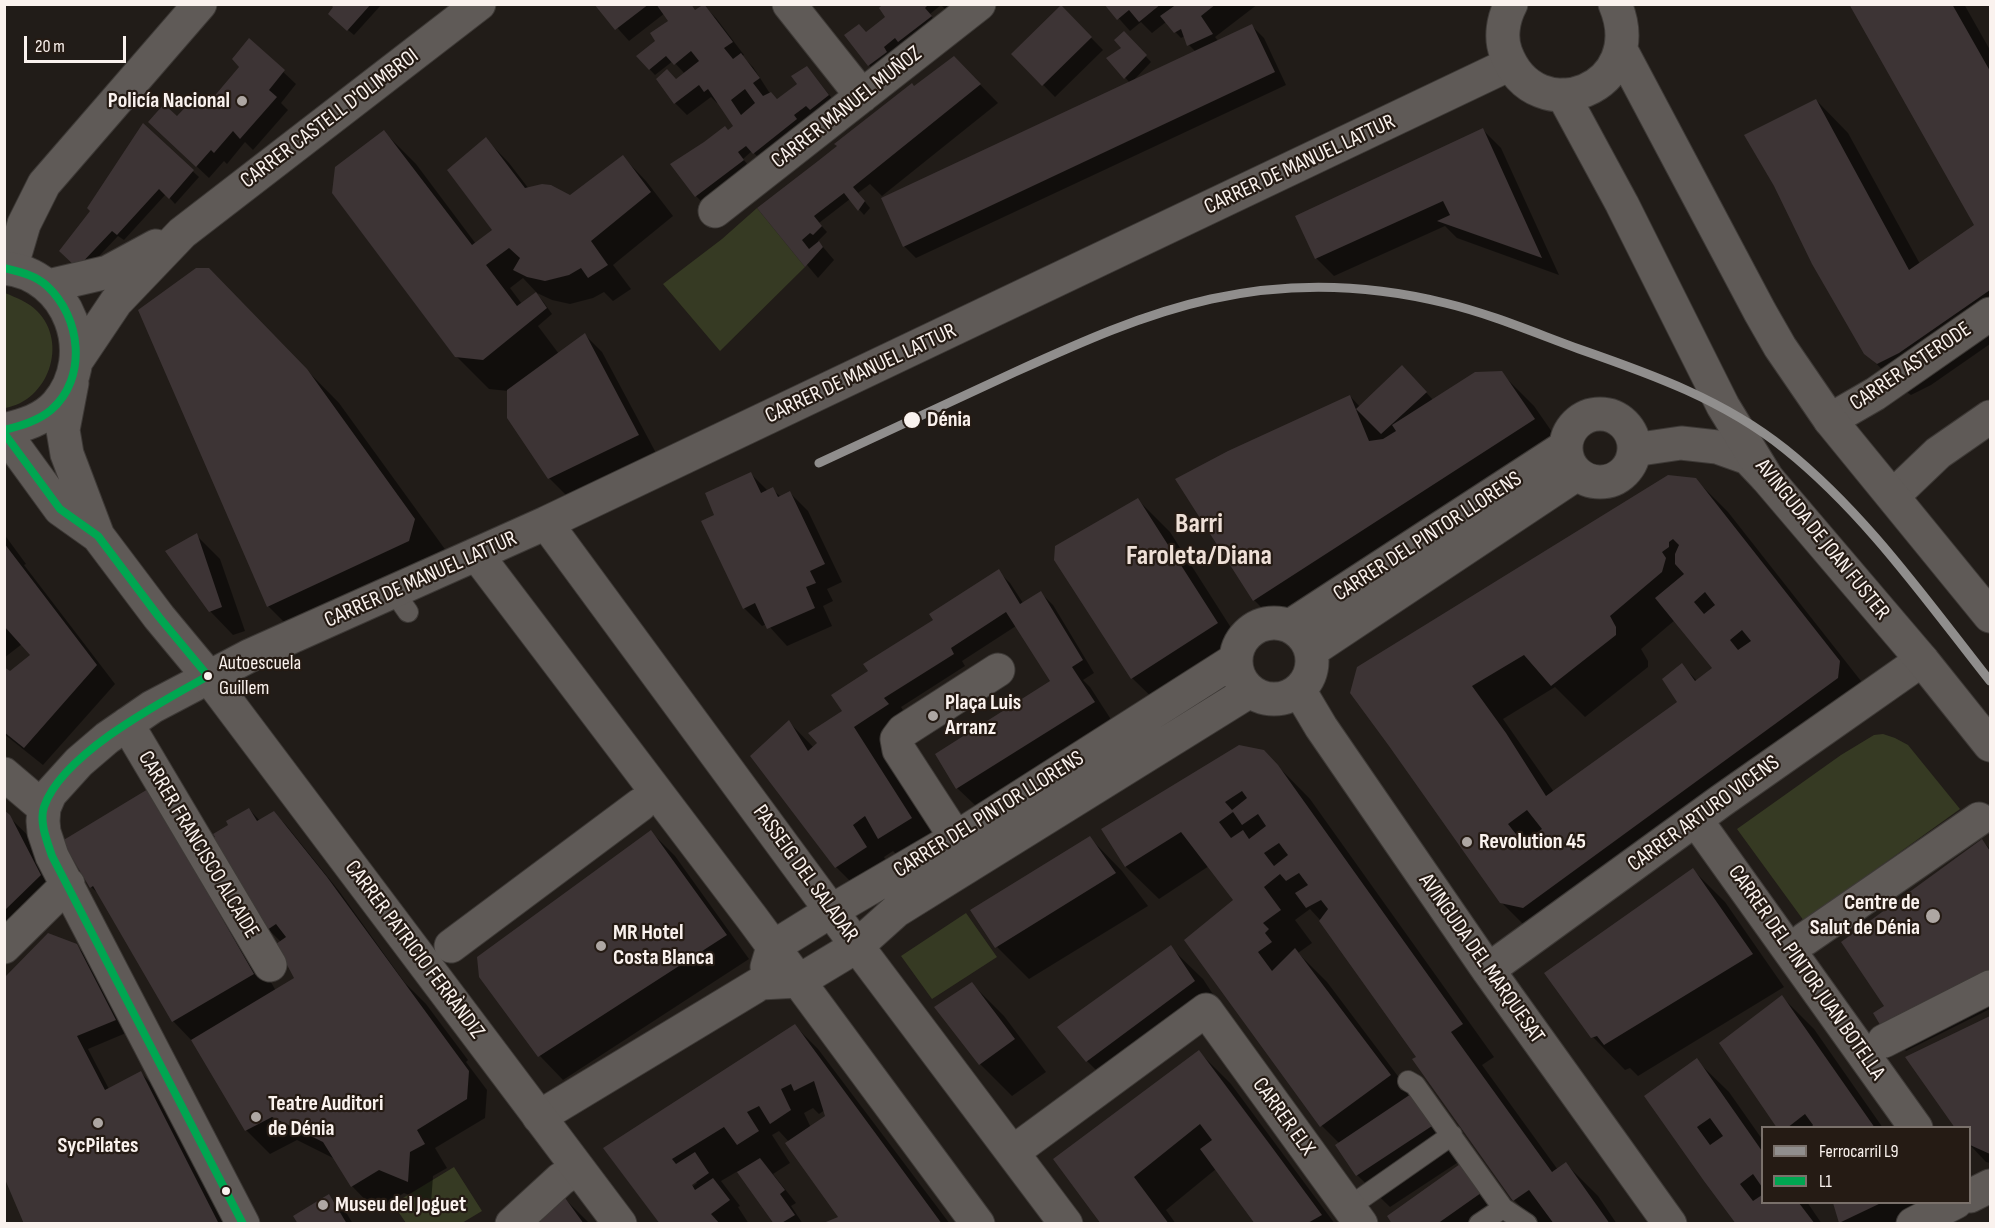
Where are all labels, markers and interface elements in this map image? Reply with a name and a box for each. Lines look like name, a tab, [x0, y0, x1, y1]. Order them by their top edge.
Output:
scale bar	[27, 24, 129, 62]
text: 20 m	[35, 36, 65, 57]
street label: CARRER MANUEL MUÑOZ	[767, 41, 927, 175]
street label: CARRER CASTELL D'OLIMBROI	[236, 43, 424, 195]
place label: Policía Nacional	[108, 88, 230, 114]
marker: Policía Nacional	[235, 94, 249, 108]
street label: CARRER DE MANUEL LATTUR	[1200, 109, 1400, 221]
street label: CARRER ASTERODE	[1845, 317, 1977, 417]
street label: CARRER DE MANUEL LATTUR	[761, 318, 961, 430]
place label: Dénia	[927, 407, 971, 433]
marker: Dénia	[902, 410, 922, 430]
street label: AVINGUDA DE JOAN FUSTER	[1749, 454, 1895, 626]
street label: CARRER DEL PINTOR LLORENS	[1329, 466, 1527, 608]
district label: Barri Faroleta/Diana	[1126, 508, 1272, 574]
street label: CARRER DE MANUEL LATTUR	[321, 526, 521, 634]
place label: Autoescuela Guillem	[219, 652, 301, 699]
marker: Autoescuela Guillem	[202, 670, 214, 682]
place label: Plaça Luis Arranz	[945, 690, 1021, 742]
marker: Plaça Luis Arranz	[926, 709, 940, 723]
street label: CARRER DEL PINTOR LLORENS	[889, 746, 1089, 884]
street label: CARRER FRANCISCO ALCAIDE	[132, 747, 264, 943]
street label: CARRER ARTURO VICENS	[1623, 750, 1785, 878]
street label: PASSEIG DEL SALADAR	[746, 800, 864, 948]
place label: Revolution 45	[1479, 829, 1586, 855]
marker: Revolution 45	[1460, 835, 1474, 849]
street label: CARRER PATRICIO FERRÀNDIZ	[338, 856, 490, 1044]
street label: CARRER DEL PINTOR JUAN BOTELLA	[1722, 860, 1890, 1086]
street label: AVINGUDA DEL MARQUESAT	[1412, 869, 1550, 1049]
place label: Centre de Salut de Dénia	[1810, 890, 1920, 942]
marker: Centre de Salut de Dénia	[1924, 907, 1942, 925]
place label: MR Hotel Costa Blanca	[613, 920, 714, 972]
marker: MR Hotel Costa Blanca	[594, 939, 608, 953]
street label: CARRER ELX	[1246, 1073, 1320, 1161]
place label: Teatre Auditori de Dénia	[268, 1091, 383, 1142]
marker: Teatre Auditori de Dénia	[249, 1110, 263, 1124]
marker: SycPilates	[91, 1116, 105, 1130]
legend	[1761, 1126, 1971, 1204]
place label: SycPilates	[58, 1133, 138, 1159]
text: Ferrocarril L9	[1819, 1141, 1898, 1162]
text: L1	[1819, 1171, 1832, 1192]
unlabelled marker	[220, 1185, 232, 1197]
place label: Museu del Joguet	[335, 1192, 466, 1218]
marker: Museu del Joguet	[316, 1198, 330, 1212]

